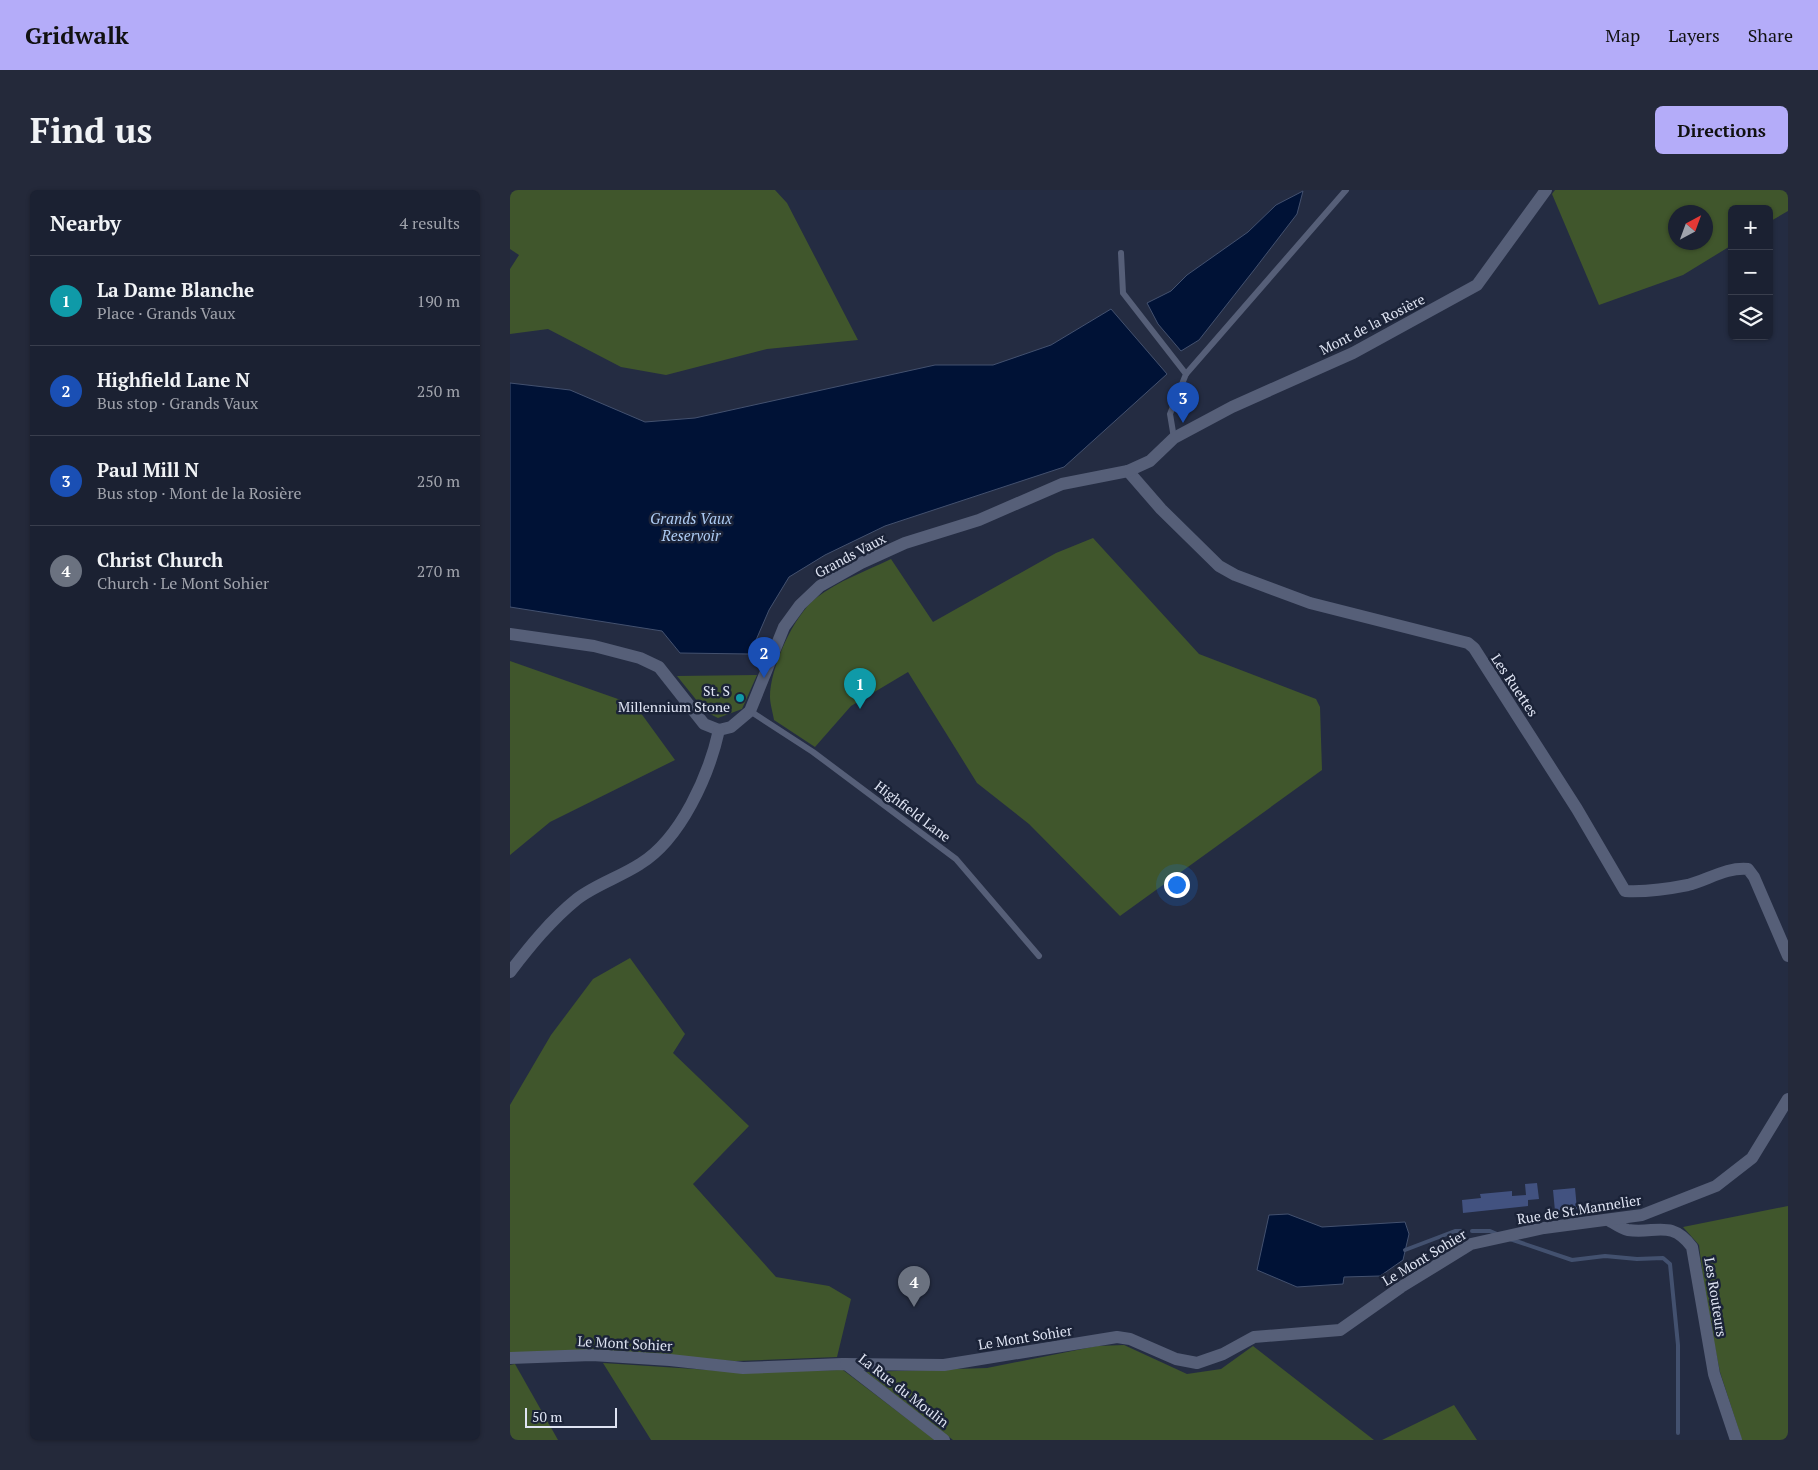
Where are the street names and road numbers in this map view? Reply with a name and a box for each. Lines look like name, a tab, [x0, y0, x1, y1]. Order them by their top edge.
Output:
street label: Mont de la Rosière	[1316, 289, 1428, 359]
street label: Grands Vaux	[811, 528, 890, 582]
street label: Les Ruettes	[1487, 650, 1543, 720]
street label: Highfield Lane	[871, 776, 955, 846]
street label: Rue de St.Mannelier	[1515, 1190, 1643, 1228]
street label: Le Mont Sohier	[1378, 1224, 1470, 1290]
street label: Les Routeurs	[1700, 1256, 1732, 1338]
street label: Le Mont Sohier	[977, 1320, 1074, 1354]
street label: Le Mont Sohier	[577, 1331, 674, 1355]
street label: La Rue du Moulin	[855, 1349, 953, 1432]

